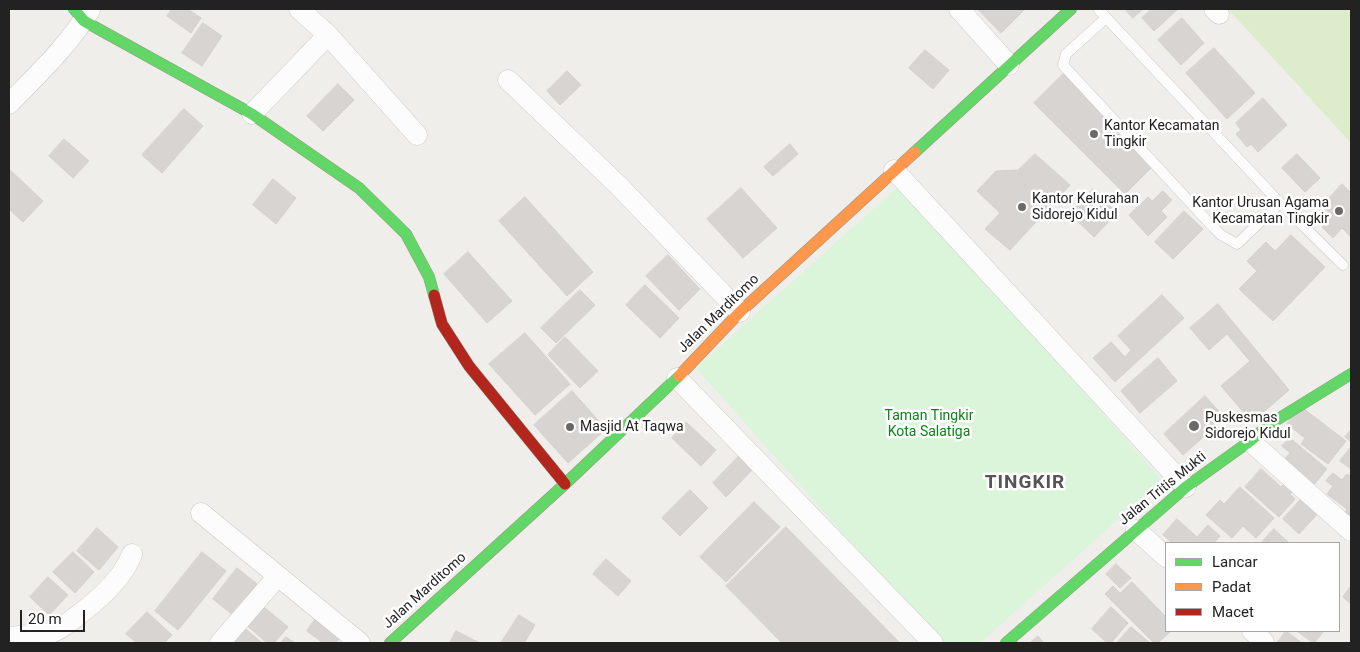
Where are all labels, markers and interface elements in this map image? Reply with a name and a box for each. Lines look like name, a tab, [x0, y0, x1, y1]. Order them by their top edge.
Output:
place label: Kantor Kecamatan Tingkir	[1104, 118, 1220, 150]
marker: Kantor Kecamatan Tingkir	[1088, 128, 1100, 140]
place label: Kantor Kelurahan Sidorejo Kidul	[1032, 191, 1139, 223]
place label: Kantor Urusan Agama Kecamatan Tingkir	[1192, 195, 1329, 228]
marker: Kantor Kelurahan Sidorejo Kidul	[1016, 201, 1028, 213]
marker: Kantor Urusan Agama Kecamatan Tingkir	[1333, 205, 1345, 217]
street label: Jalan Marditomo	[675, 271, 763, 357]
park label: Taman Tingkir Kota Salatiga	[885, 408, 973, 441]
place label: Puskesmas Sidorejo Kidul	[1205, 410, 1291, 442]
place label: Masjid At Taqwa	[580, 419, 684, 435]
marker: Puskesmas Sidorejo Kidul	[1187, 419, 1201, 433]
marker: Masjid At Taqwa	[564, 421, 576, 433]
street label: Jalan Tritis Mukti	[1116, 449, 1210, 529]
district label: TINGKIR	[984, 472, 1066, 494]
legend	[1165, 542, 1340, 632]
street label: Jalan Marditomo	[380, 549, 470, 633]
text: Lancar	[1212, 553, 1258, 571]
text: Padat	[1212, 578, 1251, 596]
scale bar	[22, 600, 88, 632]
text: Macet	[1212, 603, 1254, 621]
text: 20 m	[28, 610, 62, 628]

